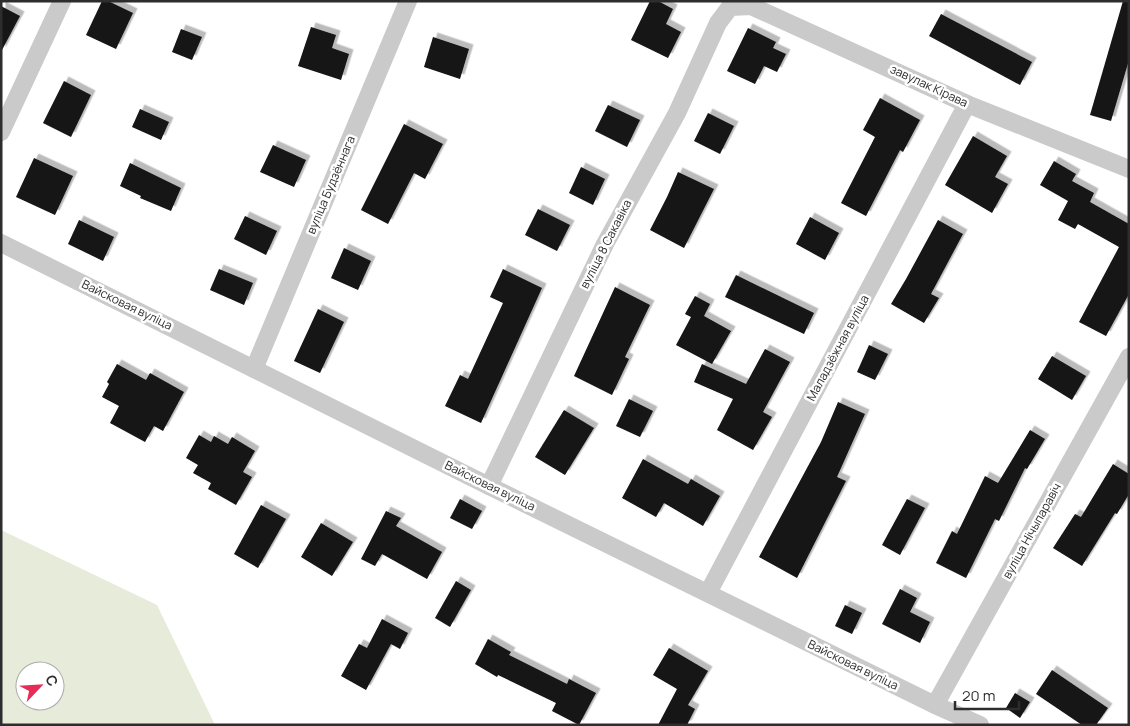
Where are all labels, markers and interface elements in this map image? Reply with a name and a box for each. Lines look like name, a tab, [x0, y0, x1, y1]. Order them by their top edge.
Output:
street label: завулак Кірава	[888, 60, 971, 111]
street label: вуліца Будзённага	[302, 133, 359, 237]
street label: вуліца 8 Сакавіка	[576, 196, 635, 291]
street label: Вайсковая вуліца	[79, 275, 175, 334]
street label: Маладзёжная вуліца	[802, 292, 873, 404]
street label: Вайсковая вуліца	[442, 456, 538, 515]
street label: вуліца Нічыпаравіч	[998, 480, 1065, 582]
street label: Вайсковая вуліца	[805, 635, 901, 694]
north arrow	[15, 661, 65, 711]
text: С	[41, 672, 63, 689]
scale bar	[955, 678, 1019, 710]
text: 20 m	[962, 685, 995, 706]

